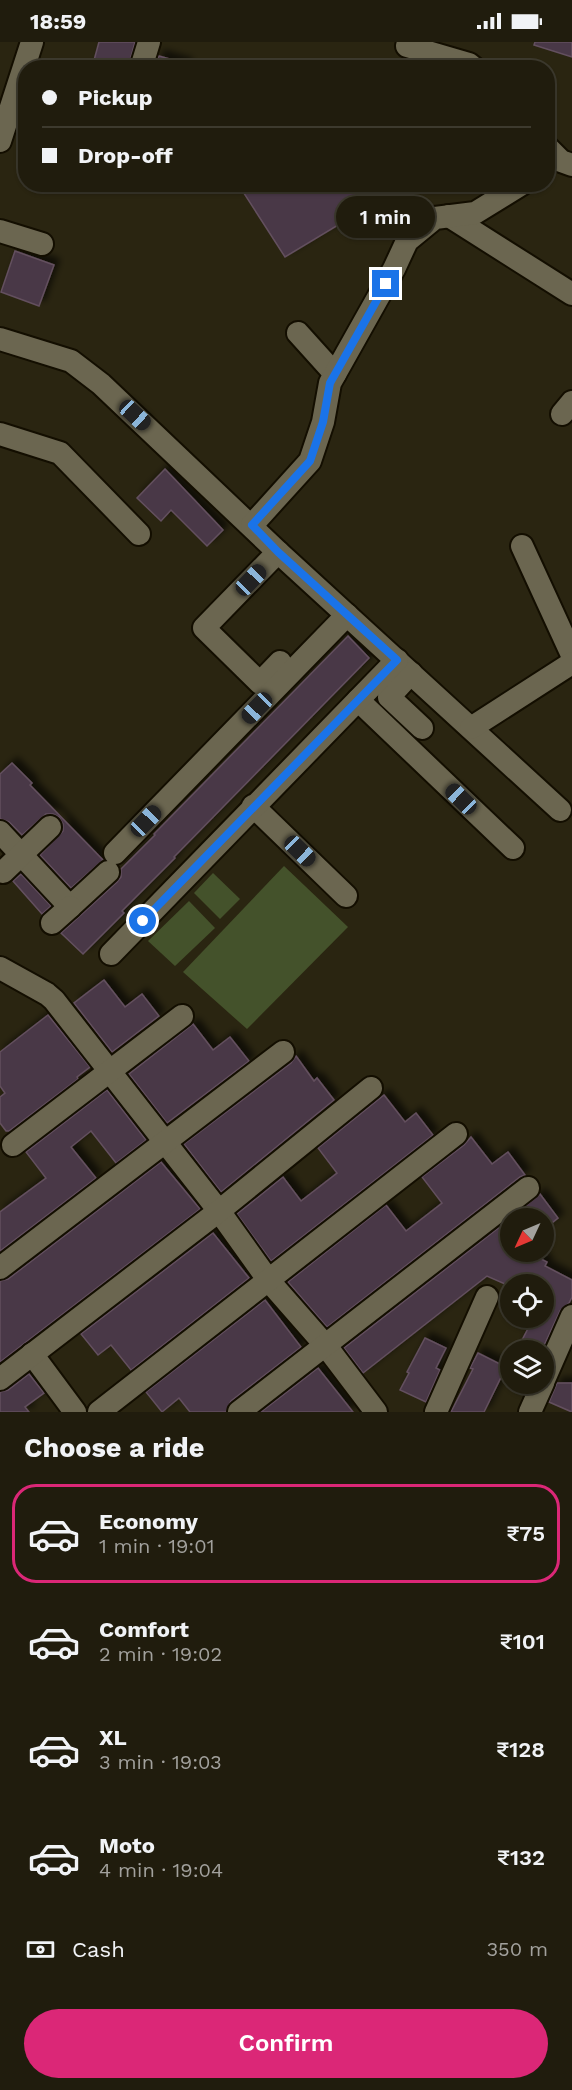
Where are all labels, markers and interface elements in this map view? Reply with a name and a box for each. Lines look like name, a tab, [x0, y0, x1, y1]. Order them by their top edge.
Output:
text: 18:59	[30, 9, 86, 34]
text: Pickup	[78, 85, 153, 110]
text: Drop-off	[78, 143, 173, 168]
callout: 1 min	[336, 197, 436, 239]
text: 1 min	[360, 205, 411, 229]
route end	[372, 270, 399, 297]
car	[116, 396, 154, 434]
car	[232, 561, 270, 599]
car	[238, 689, 276, 727]
car	[442, 780, 480, 818]
car	[127, 802, 165, 840]
car	[281, 832, 319, 870]
route start	[129, 907, 156, 934]
north arrow	[500, 1208, 554, 1262]
map controls	[500, 1208, 554, 1394]
button: locate	[500, 1274, 554, 1328]
button: layers	[500, 1340, 554, 1394]
text: Choose a ride	[24, 1432, 204, 1464]
icon: car	[27, 1507, 81, 1561]
text: Economy	[99, 1509, 198, 1534]
text: ₹75	[506, 1521, 545, 1546]
text: 1 min · 19:01	[99, 1534, 214, 1558]
icon: car	[27, 1615, 81, 1669]
text: Comfort	[99, 1617, 189, 1642]
text: ₹101	[500, 1629, 545, 1654]
text: 2 min · 19:02	[99, 1642, 222, 1666]
icon: car	[27, 1723, 81, 1777]
text: XL	[99, 1725, 127, 1750]
text: ₹128	[496, 1737, 545, 1762]
text: 3 min · 19:03	[99, 1750, 222, 1774]
icon: car	[27, 1831, 81, 1885]
text: Moto	[99, 1833, 155, 1858]
text: ₹132	[497, 1845, 545, 1870]
text: 4 min · 19:04	[99, 1858, 223, 1882]
icon: cash	[24, 1933, 57, 1966]
text: Cash	[72, 1937, 125, 1962]
text: 350 m	[486, 1937, 548, 1961]
button: Confirm	[24, 2009, 548, 2078]

